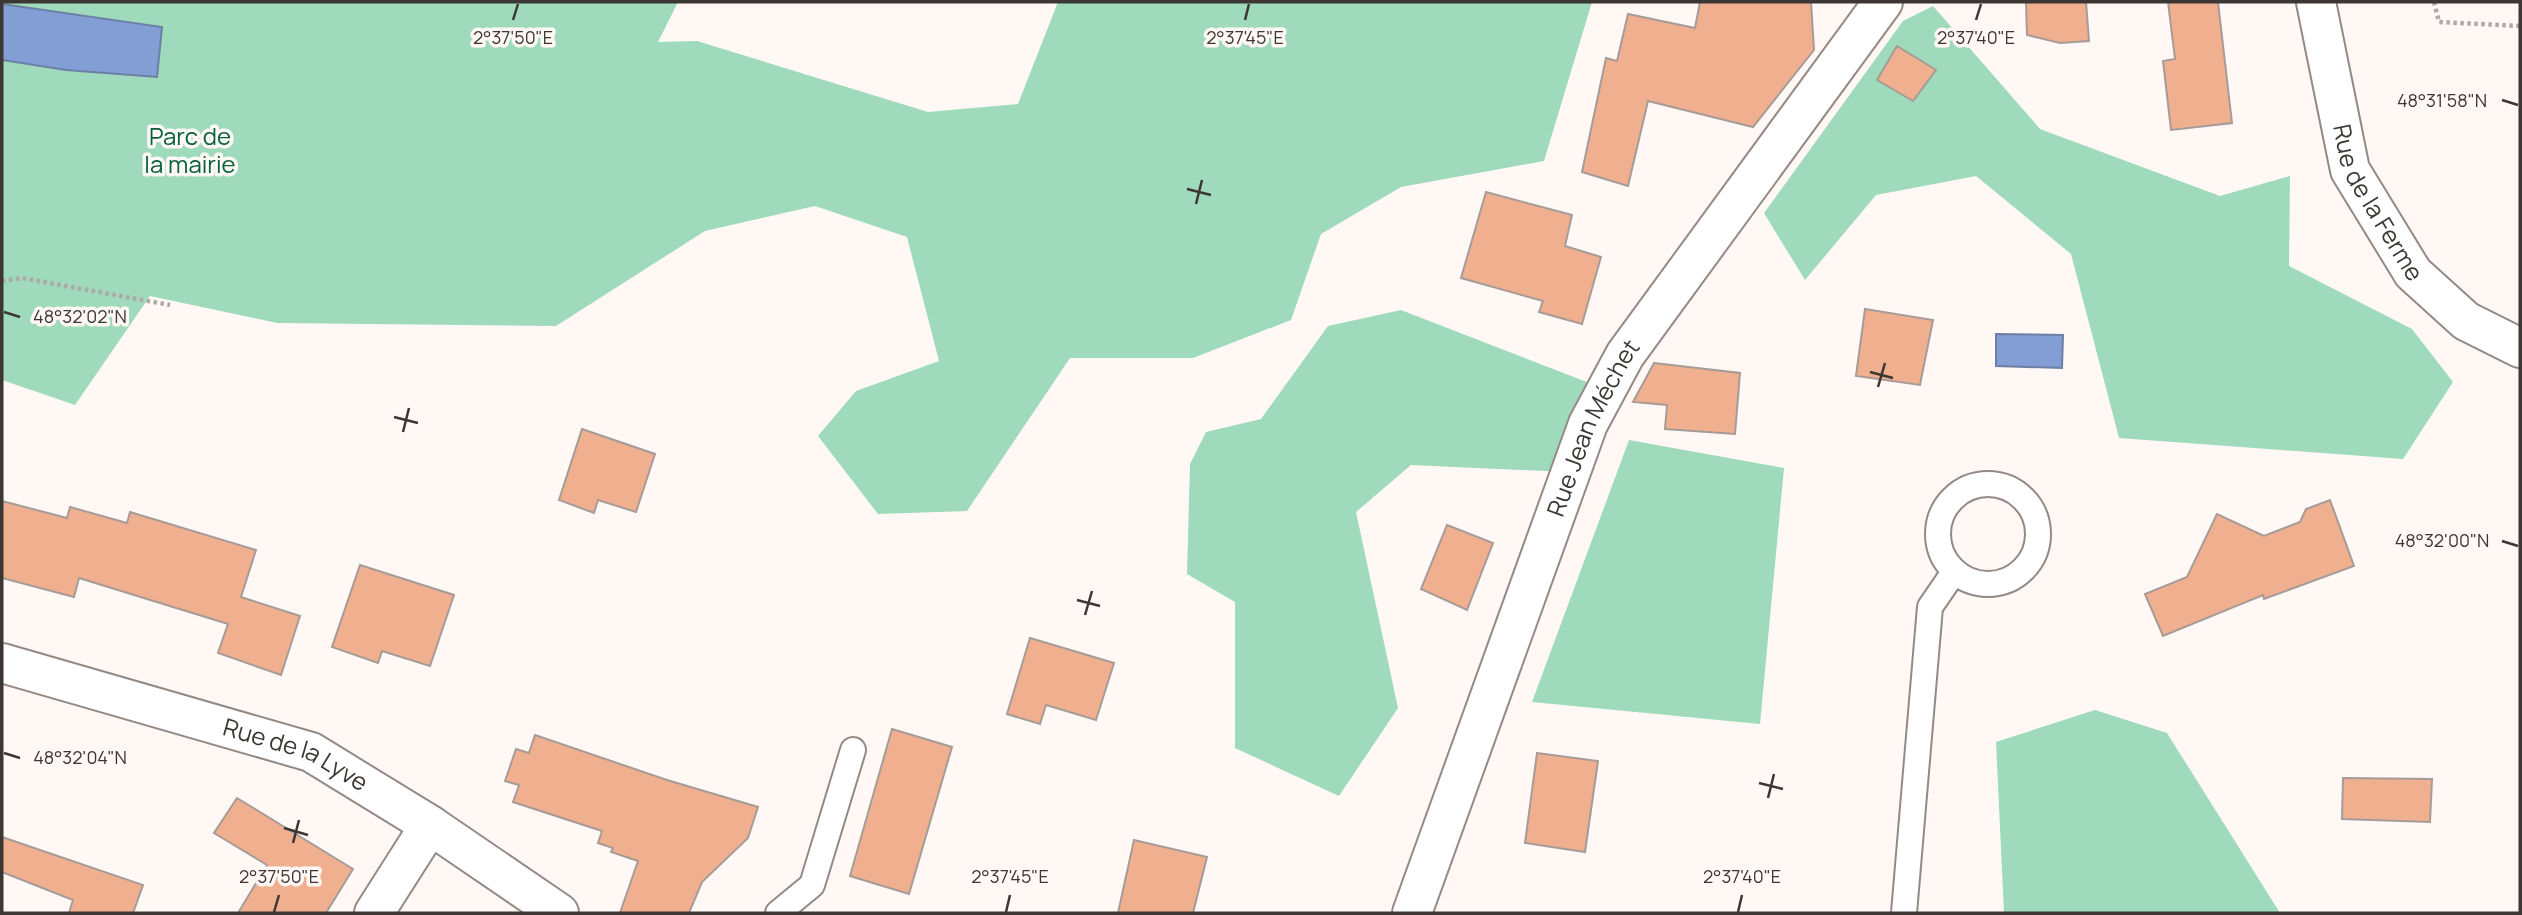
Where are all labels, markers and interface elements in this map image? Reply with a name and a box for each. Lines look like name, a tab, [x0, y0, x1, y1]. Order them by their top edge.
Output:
text: 2°37'50"E	[473, 25, 553, 49]
text: 2°37'45"E	[1206, 25, 1284, 49]
text: 2°37'40"E	[1937, 25, 2015, 49]
text: 48°31'58"N	[2397, 88, 2487, 112]
park label: Parc de la mairie	[144, 119, 236, 180]
street label: Rue de la Ferme	[2326, 121, 2432, 287]
text: 48°32'02"N	[33, 304, 127, 328]
street label: Rue Jean Méchet	[1538, 332, 1646, 521]
text: 48°32'00"N	[2395, 528, 2489, 552]
street label: Rue de la Lyve	[220, 710, 375, 798]
text: 48°32'04"N	[33, 745, 127, 769]
text: 2°37'50"E	[239, 864, 319, 888]
text: 2°37'45"E	[971, 864, 1049, 888]
text: 2°37'40"E	[1703, 864, 1781, 888]

